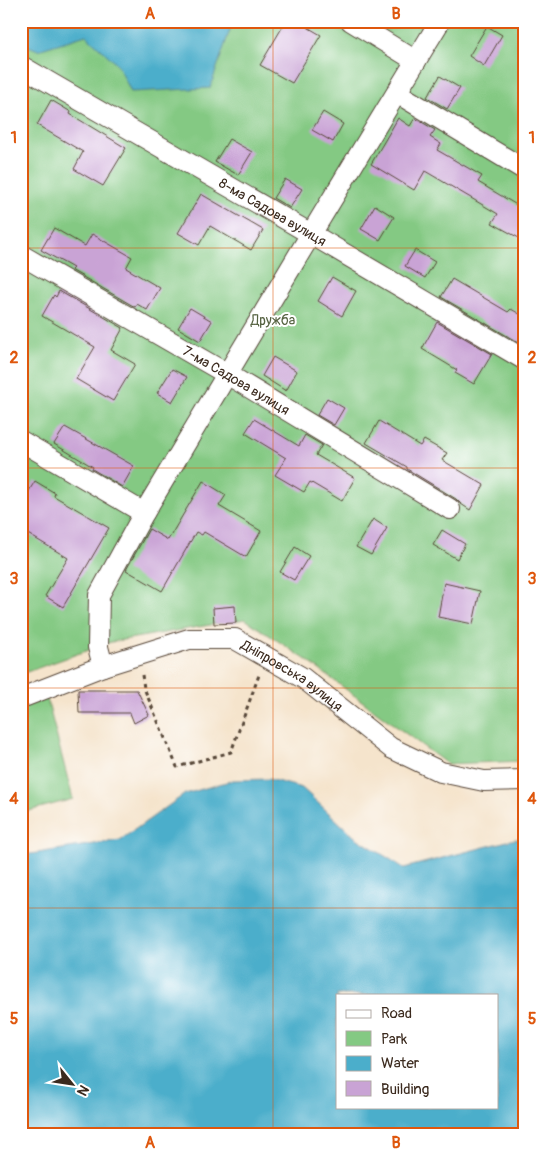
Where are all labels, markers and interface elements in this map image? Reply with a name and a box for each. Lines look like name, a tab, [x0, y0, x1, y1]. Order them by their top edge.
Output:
text: A	[145, 4, 156, 24]
text: B	[391, 4, 401, 24]
text: 1	[11, 128, 17, 148]
text: 1	[529, 128, 535, 148]
street label: 8-ма Садова вулиця	[216, 174, 330, 250]
park label: Дружба	[250, 312, 295, 329]
street label: 7-ма Садова вулиця	[180, 342, 293, 419]
text: 2	[10, 348, 19, 368]
text: 2	[528, 348, 537, 368]
text: 3	[10, 569, 19, 589]
text: 3	[528, 569, 537, 589]
street label: Дніпровська вулиця	[237, 635, 346, 715]
text: 4	[9, 789, 19, 809]
text: 4	[527, 789, 537, 809]
legend	[336, 994, 498, 1108]
text: Road	[381, 1004, 412, 1023]
text: 5	[10, 1009, 19, 1029]
text: 5	[528, 1009, 537, 1029]
text: Park	[381, 1030, 408, 1049]
text: Water	[381, 1054, 420, 1073]
north arrow	[48, 1058, 98, 1108]
text: Building	[381, 1080, 429, 1099]
text: N	[73, 1082, 93, 1099]
text: A	[145, 1133, 156, 1153]
text: B	[391, 1133, 401, 1153]

